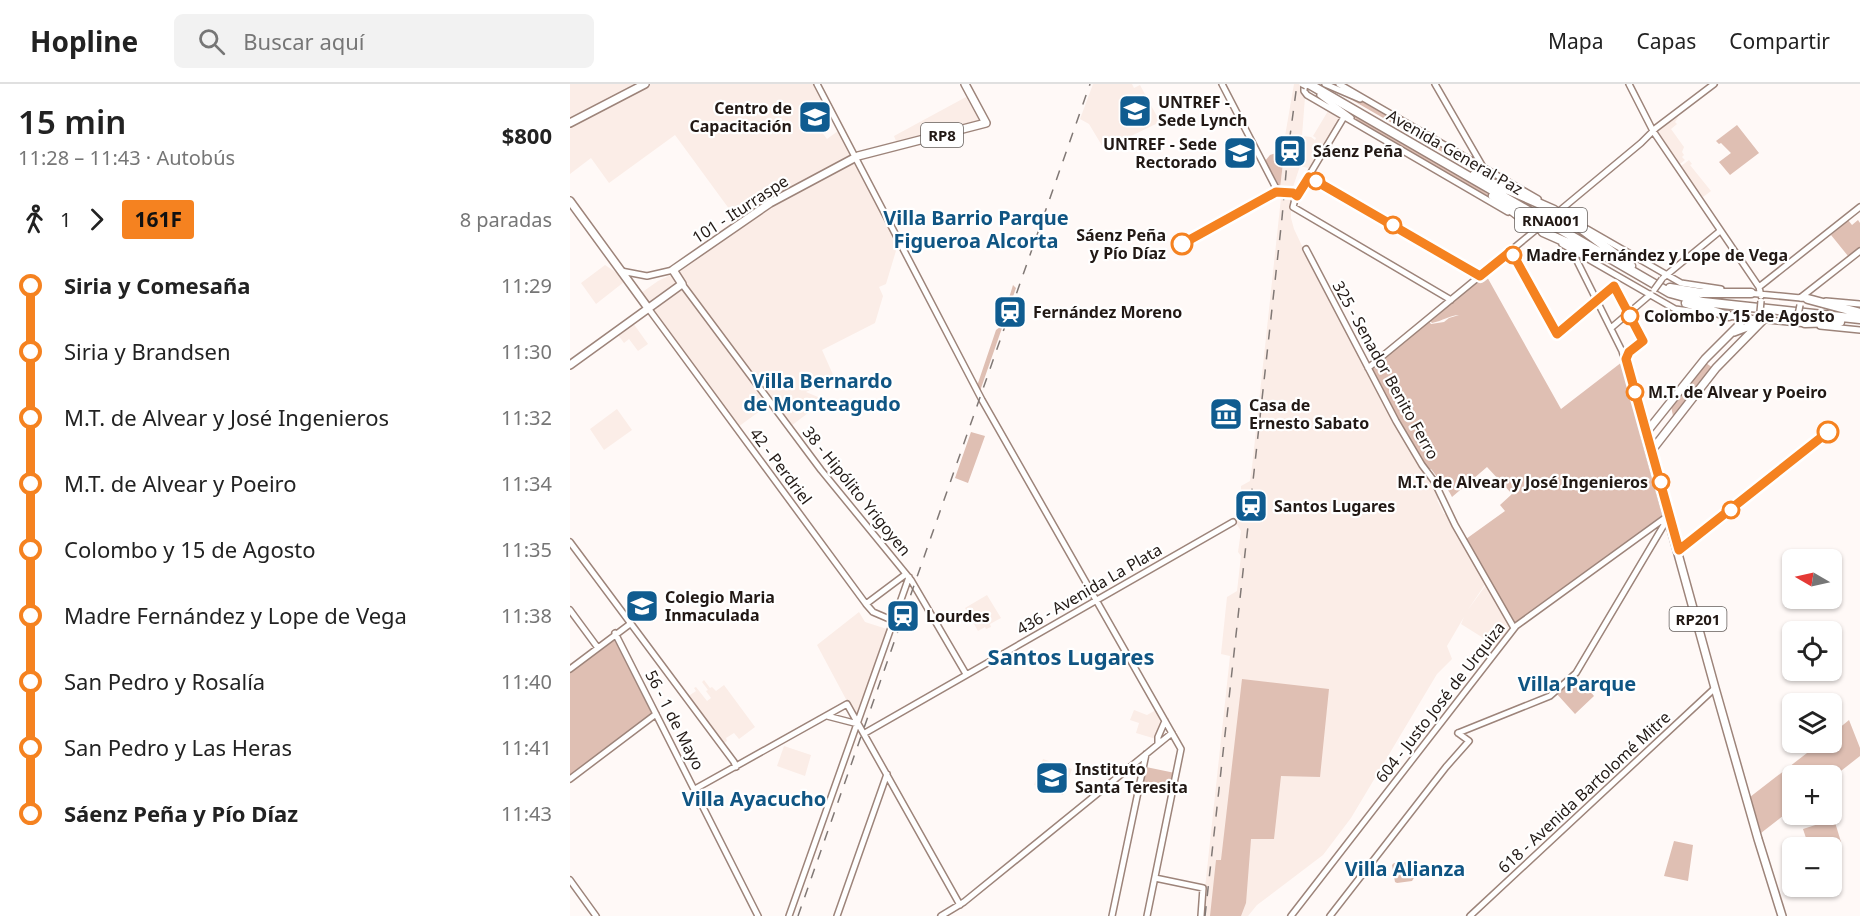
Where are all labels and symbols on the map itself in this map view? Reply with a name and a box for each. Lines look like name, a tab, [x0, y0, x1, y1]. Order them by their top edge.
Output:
place label: UNTREF - Sede Lynch	[1158, 91, 1247, 131]
school or university icon: UNTREF - Sede Lynch	[1117, 93, 1153, 129]
place label: Centro de Capacitación	[689, 97, 792, 137]
school or university icon: Centro de Capacitación	[797, 99, 833, 135]
street label: Avenida General Paz	[1383, 104, 1527, 200]
road number: RP8	[921, 123, 963, 147]
place label: UNTREF - Sede Rectorado	[1103, 133, 1217, 173]
station icon: Sáenz Peña	[1272, 133, 1308, 169]
school or university icon: UNTREF - Sede Rectorado	[1222, 135, 1258, 171]
place label: Sáenz Peña	[1313, 140, 1403, 162]
street label: 101 - Iturraspe	[688, 170, 792, 248]
unlabelled marker	[1307, 172, 1325, 190]
district label: Villa Barrio Parque Figueroa Alcorta	[883, 204, 1069, 254]
road number: RNA001	[1515, 208, 1587, 232]
unlabelled marker	[1384, 216, 1402, 234]
place label: Sáenz Peña y Pío Díaz	[1076, 224, 1166, 264]
marker: Sáenz Peña y Pío Díaz	[1171, 233, 1193, 255]
place label: Madre Fernández y Lope de Vega	[1526, 244, 1788, 266]
marker: Madre Fernández y Lope de Vega	[1504, 246, 1522, 264]
street label: 325 - Senador Benito Ferro	[1328, 277, 1444, 463]
station icon: Fernández Moreno	[992, 294, 1028, 330]
place label: Fernández Moreno	[1033, 301, 1182, 323]
place label: Colombo y 15 de Agosto	[1644, 305, 1835, 327]
marker: Colombo y 15 de Agosto	[1621, 307, 1639, 325]
district label: Villa Bernardo de Monteagudo	[743, 367, 901, 417]
place label: M.T. de Alvear y Poeiro	[1648, 381, 1827, 403]
marker: M.T. de Alvear y Poeiro	[1626, 383, 1644, 401]
place label: Casa de Ernesto Sabato	[1249, 394, 1369, 434]
museum icon: Casa de Ernesto Sabato	[1208, 396, 1244, 432]
unlabelled marker	[1817, 421, 1839, 443]
street label: 38 - Hipólito Yrigoyen	[798, 422, 916, 560]
street label: 42 - Perdriel	[745, 423, 817, 509]
place label: M.T. de Alvear y José Ingenieros	[1397, 471, 1648, 493]
marker: M.T. de Alvear y José Ingenieros	[1652, 473, 1670, 491]
station icon: Santos Lugares	[1233, 488, 1269, 524]
place label: Santos Lugares	[1274, 495, 1395, 517]
unlabelled marker	[1722, 501, 1740, 519]
street label: 436 - Avenida La Plata	[1012, 538, 1166, 640]
north arrow	[1782, 549, 1842, 609]
place label: Colegio Maria Inmaculada	[665, 586, 775, 626]
school or university icon: Colegio Maria Inmaculada	[624, 588, 660, 624]
station icon: Lourdes	[885, 598, 921, 634]
place label: Lourdes	[926, 605, 990, 627]
road number: RP201	[1670, 607, 1726, 631]
street label: 604 - Justo José de Urquiza	[1370, 617, 1510, 787]
district label: Santos Lugares	[988, 641, 1154, 671]
street label: 56 - 1 de Mayo	[640, 666, 710, 774]
district label: Villa Parque	[1518, 670, 1636, 697]
street label: 618 - Avenida Bartolomé Mitre	[1493, 706, 1675, 878]
place label: Instituto Santa Teresita	[1075, 758, 1188, 798]
school or university icon: Instituto Santa Teresita	[1034, 760, 1070, 796]
district label: Villa Ayacucho	[682, 785, 826, 812]
district label: Villa Alianza	[1345, 855, 1465, 882]

